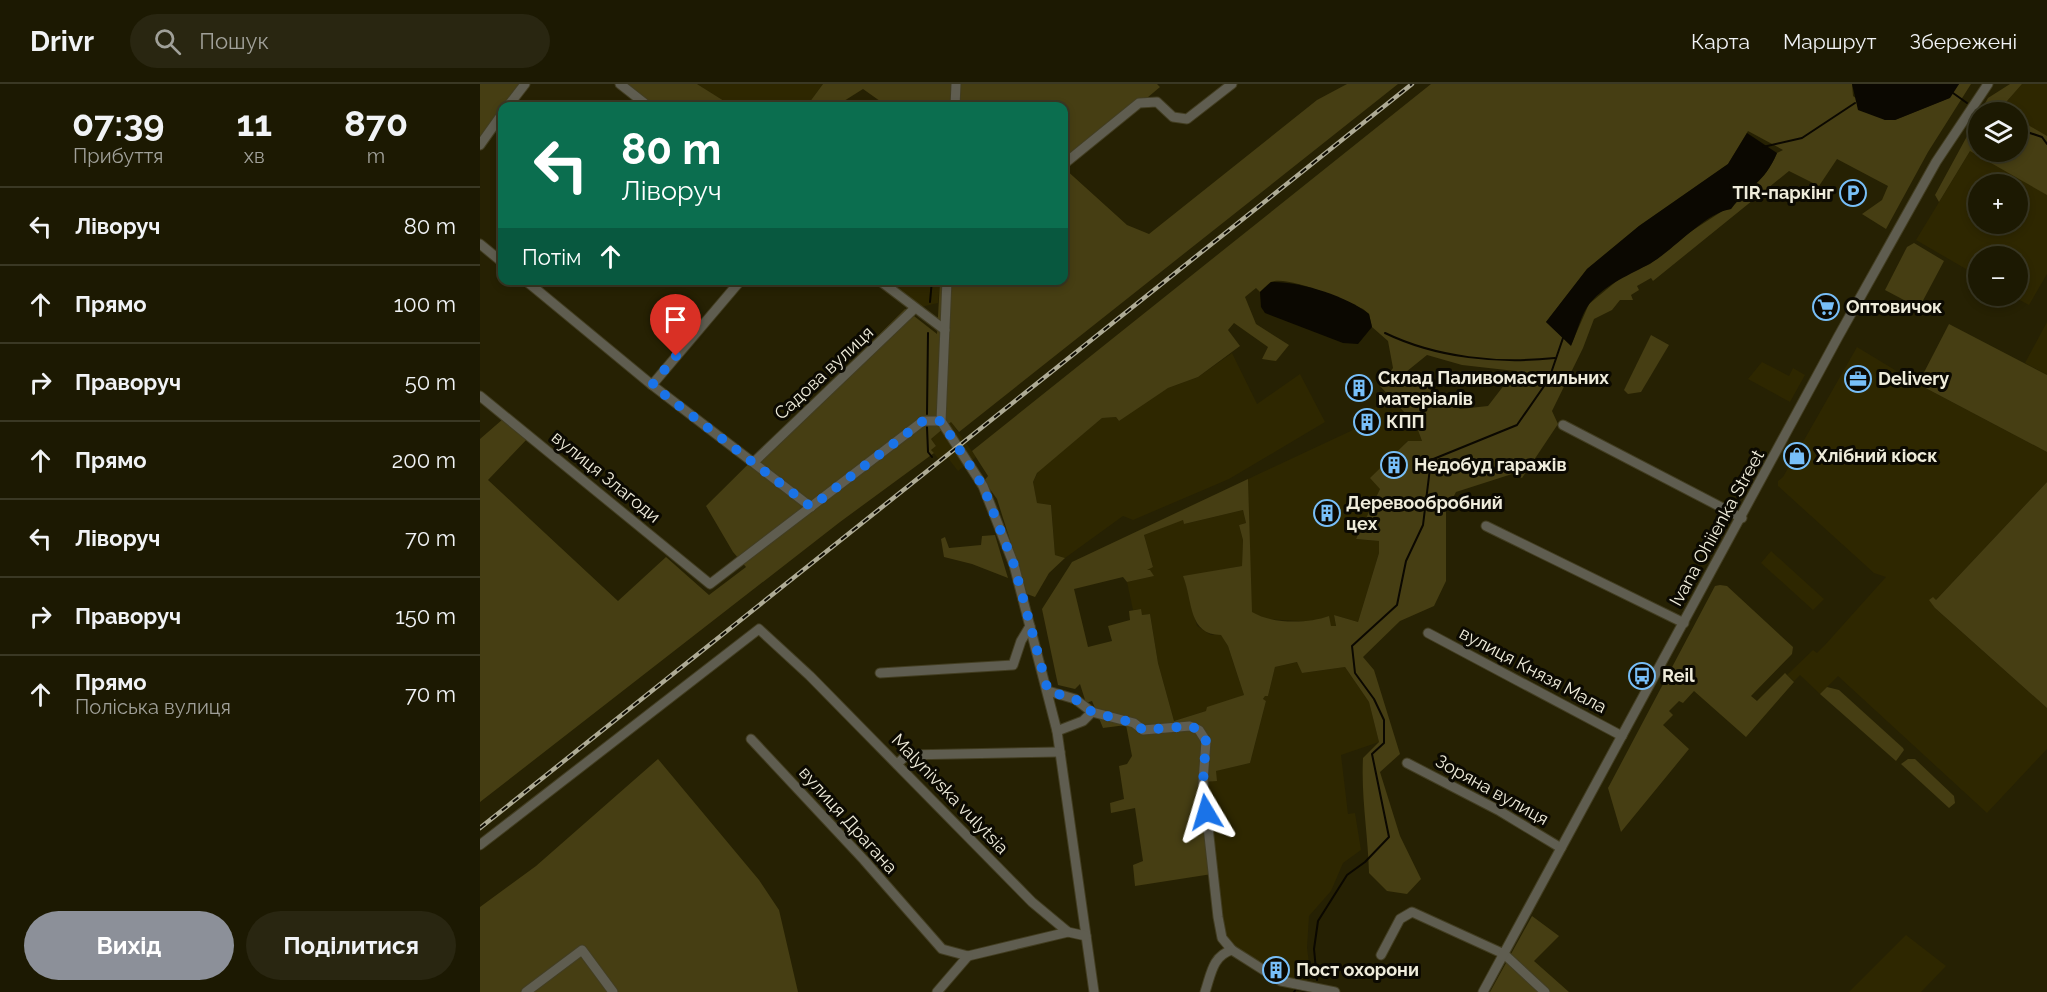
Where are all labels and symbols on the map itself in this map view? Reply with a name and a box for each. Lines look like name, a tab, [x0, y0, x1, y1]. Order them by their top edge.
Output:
parking icon: TIR-паркінг	[1838, 178, 1868, 208]
place label: TIR-паркінг	[1732, 182, 1834, 203]
supermarket icon: Оптовичок	[1811, 292, 1841, 322]
pin	[650, 294, 701, 356]
place label: Оптовичок	[1846, 296, 1942, 317]
street label: Садова вулиця	[770, 322, 877, 424]
office icon: Delivery	[1843, 364, 1873, 394]
place label: Склад Паливомастильних матеріалів	[1378, 367, 1609, 409]
place label: Delivery	[1878, 368, 1949, 389]
building icon: Склад Паливомастильних матеріалів	[1344, 373, 1374, 403]
building icon: КПП	[1352, 407, 1382, 437]
place label: КПП	[1386, 411, 1425, 432]
street label: вулиця Злагоди	[548, 426, 665, 527]
shop icon: Хлібний кіоск	[1782, 441, 1812, 471]
place label: Хлібний кіоск	[1815, 445, 1938, 466]
street label: Ivana Ohiienka Street	[1665, 446, 1768, 609]
building icon: Недобуд гаражів	[1379, 450, 1409, 480]
place label: Недобуд гаражів	[1414, 454, 1567, 475]
place label: Деревообробний цех	[1346, 492, 1503, 534]
building icon: Деревообробний цех	[1312, 498, 1342, 528]
street label: вулиця Князя Мала	[1456, 622, 1610, 717]
bus stop icon: Reil	[1627, 661, 1657, 691]
place label: Reil	[1662, 665, 1695, 686]
street label: Malynivska vulytsia	[888, 729, 1013, 858]
street label: Зоряна вулиця	[1432, 750, 1552, 829]
street label: вулиця Драгана	[795, 762, 902, 877]
position arrow	[1174, 780, 1238, 844]
building icon: Пост охорони	[1261, 955, 1291, 985]
place label: Пост охорони	[1296, 959, 1419, 980]

